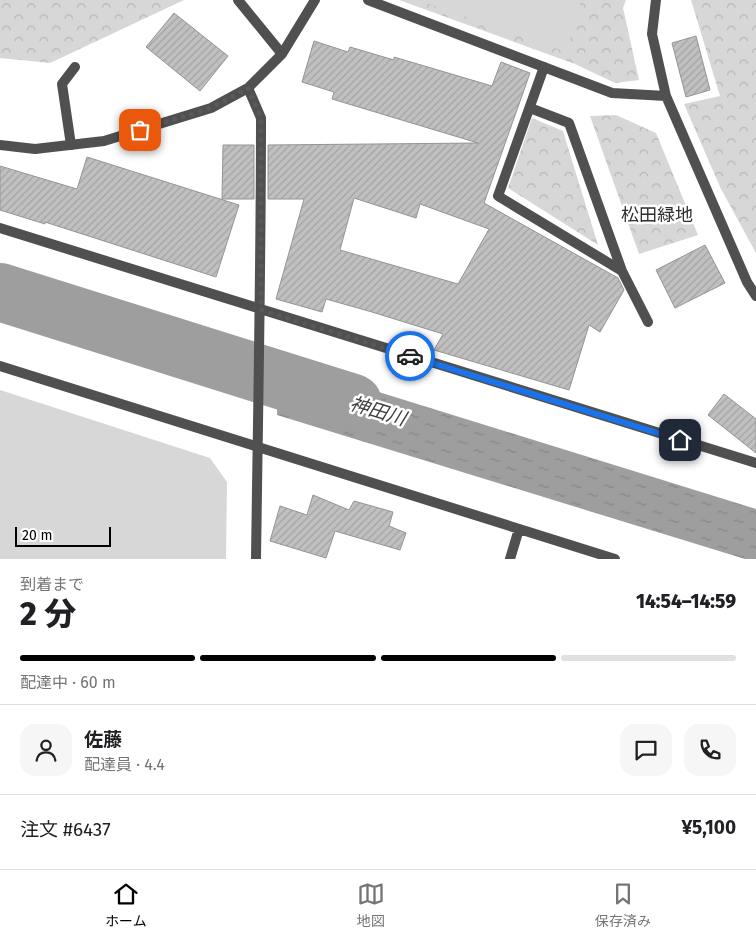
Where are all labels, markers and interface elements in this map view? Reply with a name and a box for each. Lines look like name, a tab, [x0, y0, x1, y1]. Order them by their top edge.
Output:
pin	[119, 109, 161, 151]
icon: bag	[126, 116, 154, 144]
park label: 松田緑地	[621, 204, 693, 226]
courier	[385, 331, 435, 381]
icon: car	[396, 342, 424, 370]
water label: 神田川	[347, 392, 411, 431]
pin	[659, 419, 701, 461]
icon: home	[666, 426, 694, 454]
scale bar	[15, 524, 111, 547]
text: 20 m	[22, 527, 52, 544]
text: 到着まで	[20, 575, 84, 594]
text: 14:54–14:59	[636, 590, 736, 613]
text: 2 分	[20, 595, 76, 633]
text: 配達中 · 60 m	[20, 673, 116, 692]
button: person	[20, 724, 72, 776]
button: chat	[620, 724, 672, 776]
button: phone	[684, 724, 736, 776]
text: 佐藤	[84, 728, 122, 751]
text: 配達員 · 4.4	[84, 755, 165, 774]
text: ¥5,100	[682, 816, 736, 839]
text: 注文 #6437	[20, 818, 111, 841]
tab: ホーム	[105, 880, 147, 930]
tab: 地図	[357, 880, 385, 930]
tab: 保存済み	[595, 880, 651, 930]

